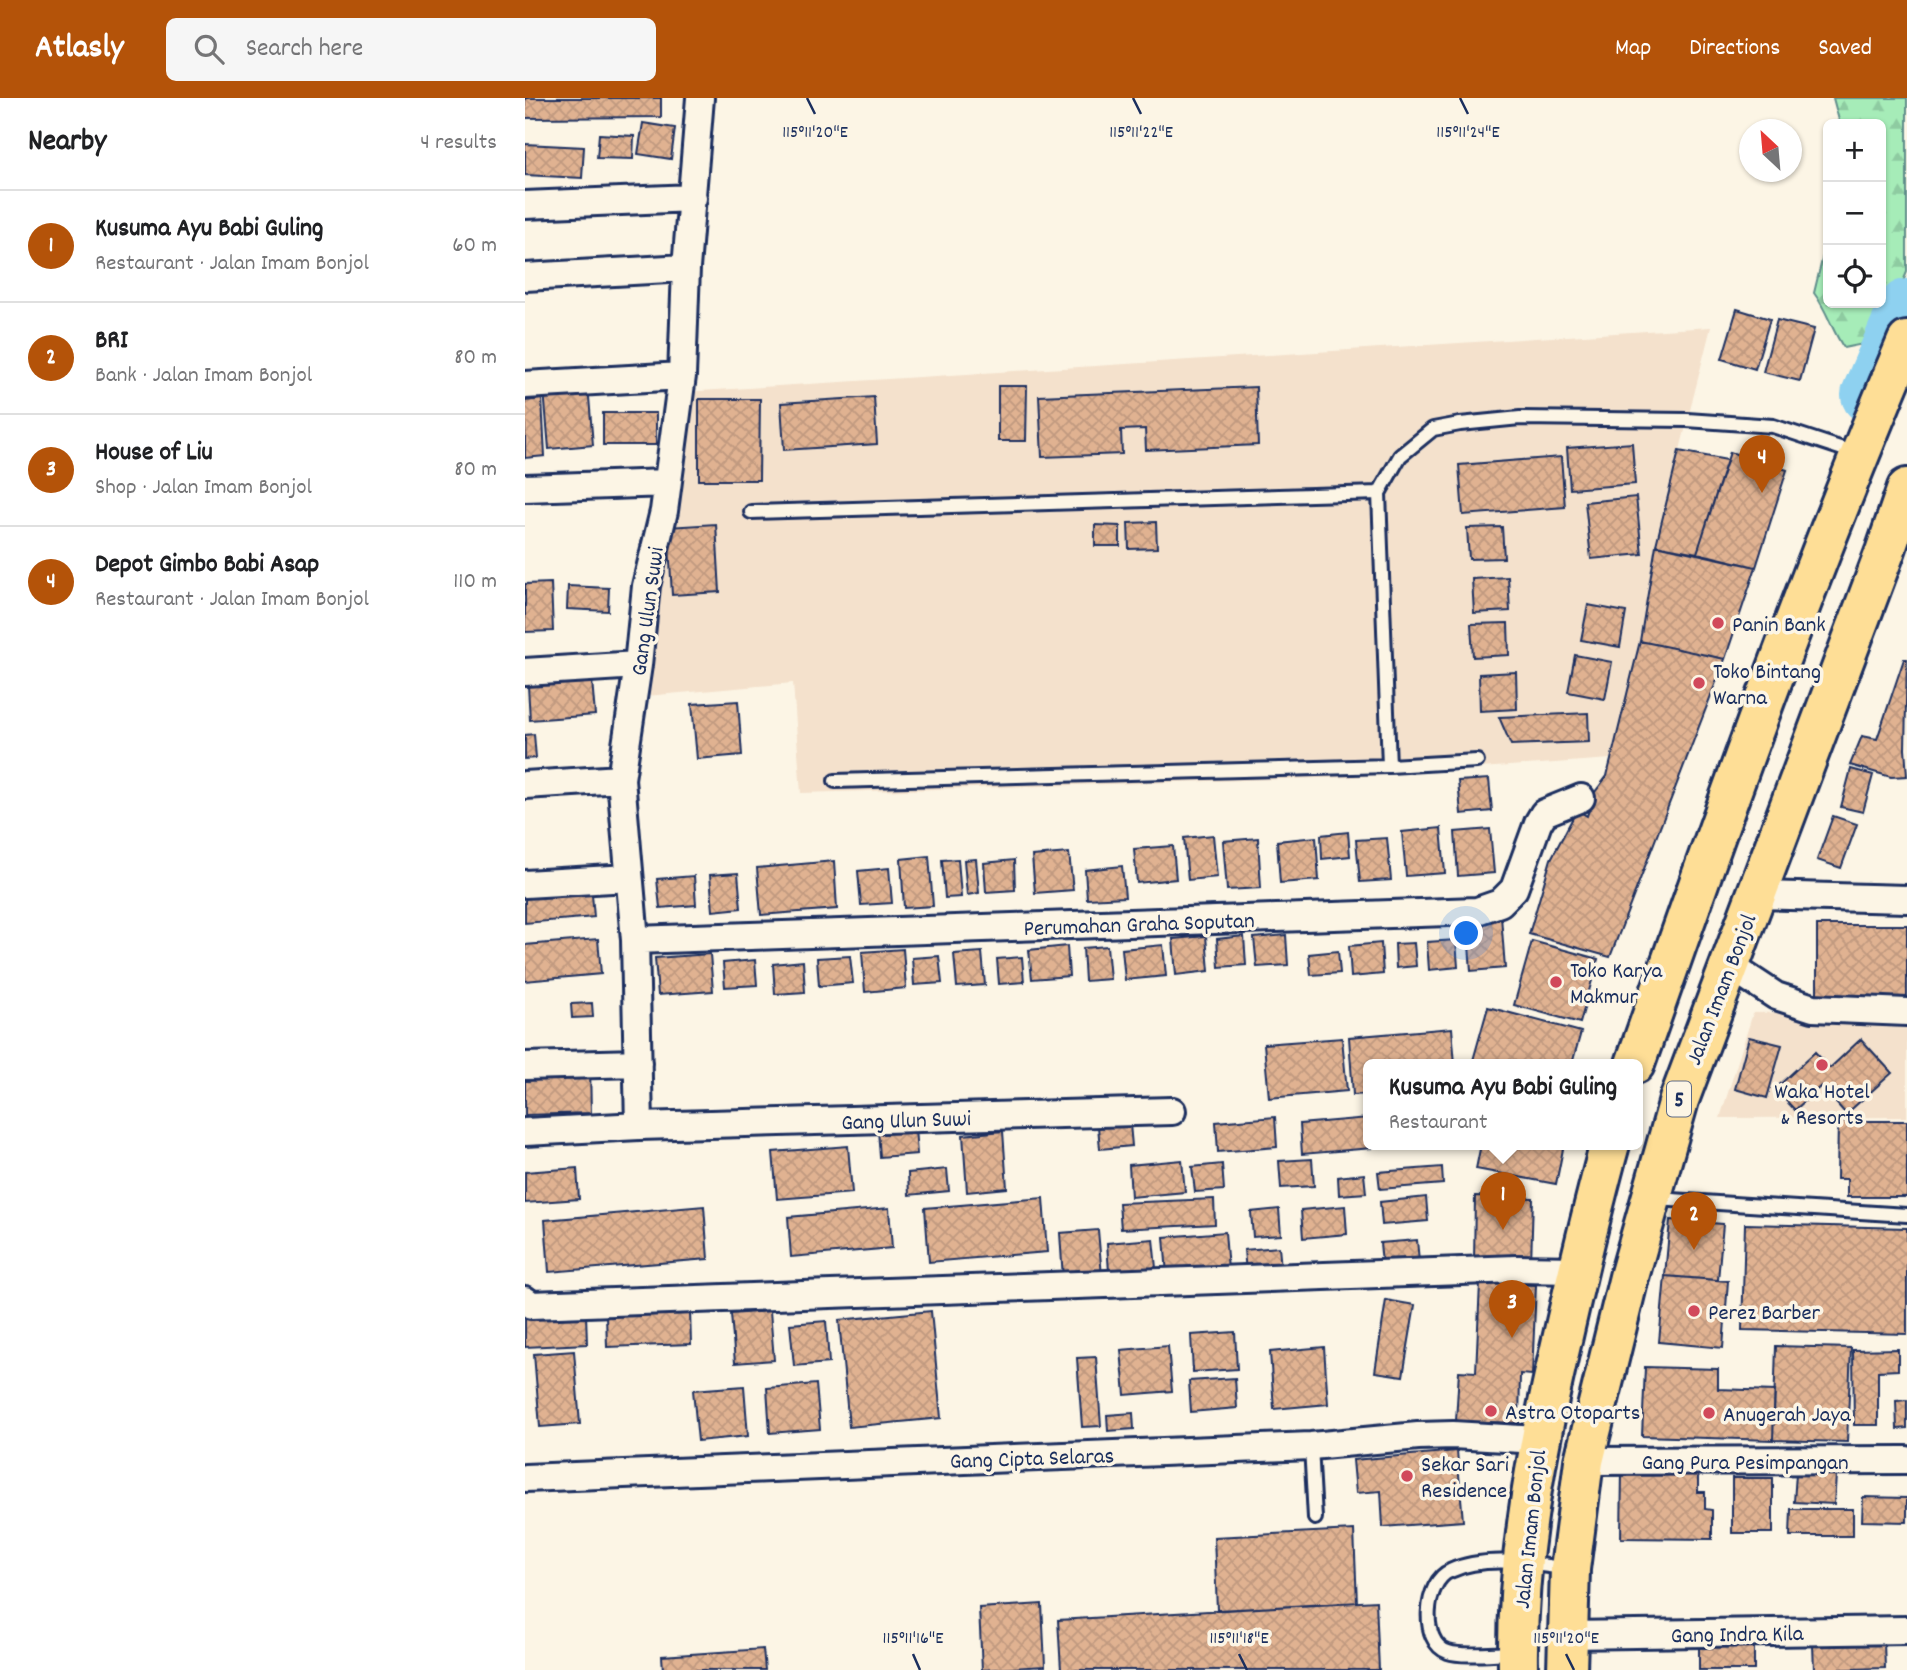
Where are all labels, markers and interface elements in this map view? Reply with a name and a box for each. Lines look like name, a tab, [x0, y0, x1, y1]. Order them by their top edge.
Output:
search box	[166, 18, 656, 81]
text: Atlasly	[35, 26, 124, 73]
icon: search	[190, 30, 228, 68]
text: Search here	[246, 31, 363, 68]
text: Map	[1615, 32, 1651, 66]
text: Directions	[1689, 32, 1780, 66]
text: Saved	[1818, 32, 1872, 66]
north arrow	[1739, 119, 1802, 182]
map controls	[1823, 119, 1886, 308]
button: +	[1823, 119, 1886, 182]
text: 115°11'20"E	[782, 121, 848, 146]
text: 115°11'22"E	[1109, 121, 1173, 146]
text: 115°11'24"E	[1436, 121, 1500, 146]
text: Nearby	[28, 122, 106, 165]
text: 4 results	[420, 127, 497, 160]
button: −	[1823, 182, 1886, 245]
text: Kusuma Ayu Babi Guling	[95, 211, 323, 248]
text: 1	[48, 230, 54, 263]
text: 60 m	[452, 230, 497, 263]
button: locate	[1823, 245, 1886, 308]
text: Restaurant · Jalan Imam Bonjol	[95, 248, 369, 281]
text: BRI	[95, 323, 128, 360]
text: 2	[46, 342, 56, 375]
text: 80 m	[454, 342, 497, 375]
text: Bank · Jalan Imam Bonjol	[95, 360, 312, 393]
text: House of Liu	[95, 435, 213, 472]
pin: 4	[1739, 435, 1785, 493]
text: 3	[46, 454, 56, 487]
text: 80 m	[454, 454, 497, 487]
text: Shop · Jalan Imam Bonjol	[95, 472, 312, 505]
street label: Gang Ulun Suwi	[624, 545, 675, 678]
text: Depot Gimbo Babi Asap	[95, 547, 319, 584]
text: 4	[46, 566, 56, 599]
text: 110 m	[453, 566, 497, 599]
text: Restaurant · Jalan Imam Bonjol	[95, 584, 369, 617]
place label: Panin Bank	[1732, 610, 1826, 643]
marker: Panin Bank	[1710, 615, 1726, 631]
place label: Toko Bintang Warna	[1713, 657, 1821, 716]
marker: Toko Bintang Warna	[1691, 675, 1707, 691]
street label: Perumahan Graha Soputan	[1023, 906, 1255, 947]
street label: Jalan Imam Bonjol	[1679, 909, 1767, 1071]
your location	[1449, 916, 1483, 950]
place label: Toko Karya Makmur	[1570, 956, 1664, 1015]
marker: Toko Karya Makmur	[1548, 974, 1564, 990]
marker: Waka Hotel & Resorts	[1814, 1057, 1830, 1073]
popup	[1363, 1059, 1643, 1150]
text: Kusuma Ayu Babi Guling	[1389, 1070, 1617, 1107]
place label: Waka Hotel & Resorts	[1774, 1077, 1870, 1136]
road number: 5	[1667, 1082, 1691, 1116]
street label: Gang Ulun Suwi	[841, 1104, 972, 1141]
text: Restaurant	[1389, 1107, 1487, 1140]
pin: 1	[1480, 1172, 1526, 1230]
pin: 2	[1671, 1192, 1717, 1250]
pin: 3	[1489, 1280, 1535, 1338]
place label: Perez Barber	[1708, 1298, 1821, 1331]
marker: Perez Barber	[1686, 1303, 1702, 1319]
place label: Astra Otoparts	[1505, 1398, 1640, 1431]
place label: Anugerah Jaya	[1723, 1400, 1852, 1433]
marker: Astra Otoparts	[1483, 1403, 1499, 1419]
marker: Anugerah Jaya	[1701, 1405, 1717, 1421]
street label: Gang Cipta Selaras	[949, 1441, 1115, 1480]
street label: Jalan Imam Bonjol	[1508, 1448, 1557, 1610]
street label: Gang Pura Pesimpangan	[1641, 1448, 1849, 1481]
place label: Sekar Sari Residence	[1421, 1450, 1509, 1509]
marker: Sekar Sari Residence	[1399, 1468, 1415, 1484]
street label: Gang Indra Kila	[1670, 1619, 1805, 1654]
text: 115°11'16"E	[883, 1627, 943, 1652]
text: 115°11'18"E	[1209, 1627, 1269, 1652]
text: 115°11'20"E	[1533, 1627, 1599, 1652]

